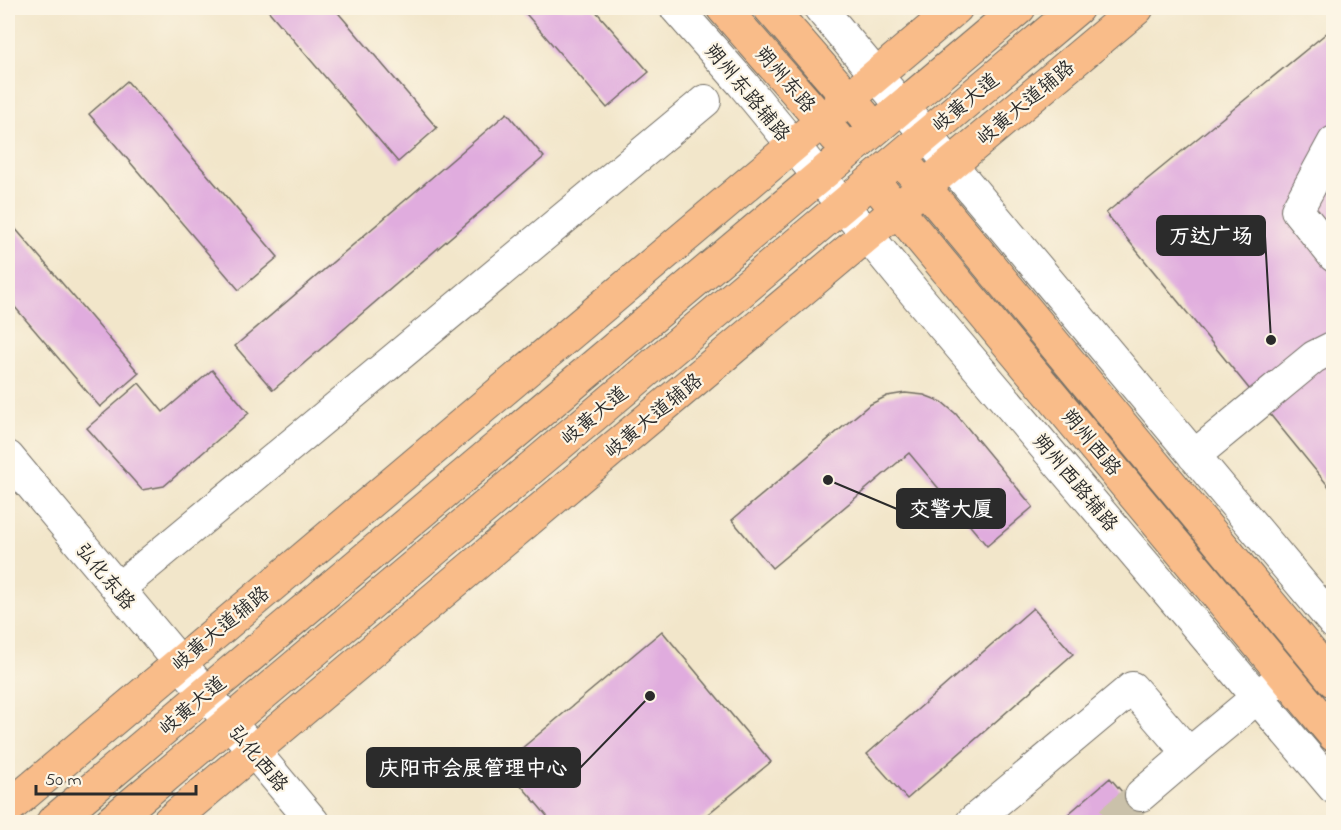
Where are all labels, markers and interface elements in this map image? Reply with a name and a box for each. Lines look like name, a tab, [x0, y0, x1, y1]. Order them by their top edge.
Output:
street label: 朔州东路辅路	[696, 38, 796, 150]
street label: 朔州东路	[747, 41, 822, 121]
street label: 岐黄大道辅路	[971, 54, 1083, 154]
street label: 岐黄大道	[927, 67, 1007, 141]
callout: 万达广场	[1157, 216, 1265, 255]
text: 万达广场	[1169, 223, 1253, 253]
street label: 岐黄大道辅路	[599, 367, 711, 467]
street label: 岐黄大道	[556, 380, 636, 454]
street label: 朔州西路	[1053, 404, 1128, 484]
street label: 朔州西路辅路	[1024, 428, 1124, 540]
callout: 交警大厦	[897, 489, 1005, 528]
text: 交警大厦	[909, 496, 993, 526]
street label: 弘化东路	[67, 538, 142, 618]
street label: 岐黄大道辅路	[166, 580, 278, 680]
street label: 岐黄大道	[154, 670, 234, 744]
street label: 弘化西路	[220, 720, 295, 800]
callout: 庆阳市会展管理中心	[367, 748, 580, 787]
text: 庆阳市会展管理中心	[379, 755, 568, 785]
scale bar	[36, 758, 196, 796]
text: 50 m	[45, 768, 82, 794]

